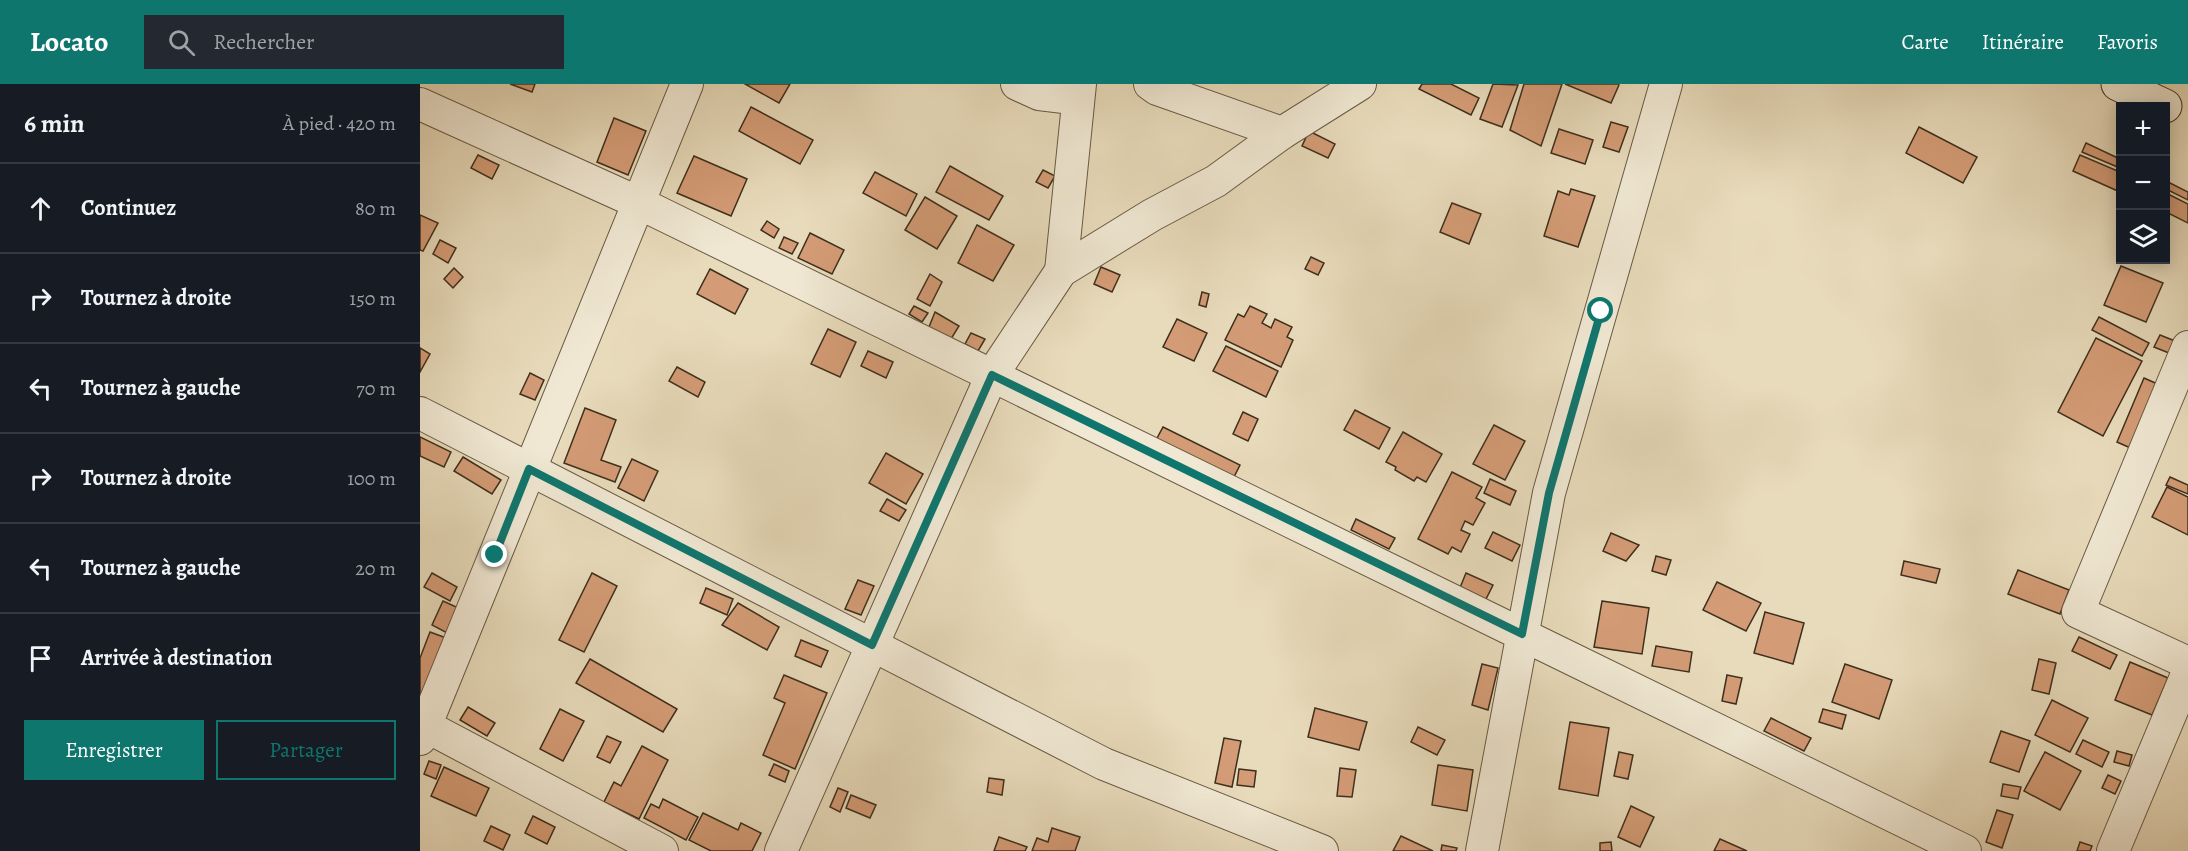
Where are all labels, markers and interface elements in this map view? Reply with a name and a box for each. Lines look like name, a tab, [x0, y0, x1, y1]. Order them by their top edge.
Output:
search box	[144, 15, 564, 69]
text: Locato	[30, 23, 108, 61]
icon: search	[165, 26, 198, 59]
text: Rechercher	[213, 27, 315, 57]
text: Carte	[1901, 28, 1949, 56]
text: Itinéraire	[1982, 28, 2064, 56]
text: Favoris	[2097, 28, 2158, 56]
map controls	[2116, 102, 2170, 264]
button: +	[2116, 102, 2170, 156]
text: 6 min	[24, 106, 85, 141]
text: À pied · 420 m	[283, 110, 396, 137]
button: −	[2116, 156, 2170, 210]
icon: ahead	[24, 192, 57, 225]
text: Continuez	[81, 193, 176, 223]
text: 80 m	[355, 195, 396, 222]
button: layers	[2116, 210, 2170, 264]
icon: right	[24, 282, 57, 315]
text: Tournez à droite	[81, 283, 232, 313]
text: 150 m	[349, 285, 396, 312]
route start	[1587, 297, 1613, 323]
icon: left	[24, 372, 57, 405]
text: Tournez à gauche	[81, 373, 241, 403]
text: 70 m	[356, 375, 396, 402]
icon: right	[24, 462, 57, 495]
text: Tournez à droite	[81, 463, 232, 493]
text: 100 m	[347, 465, 396, 492]
route end	[481, 541, 507, 567]
icon: left	[24, 552, 57, 585]
text: Tournez à gauche	[81, 553, 241, 583]
text: 20 m	[355, 555, 396, 582]
icon: arrive	[24, 642, 57, 675]
text: Arrivée à destination	[81, 643, 272, 673]
button: Enregistrer	[24, 720, 204, 780]
button: Partager	[216, 720, 396, 780]

